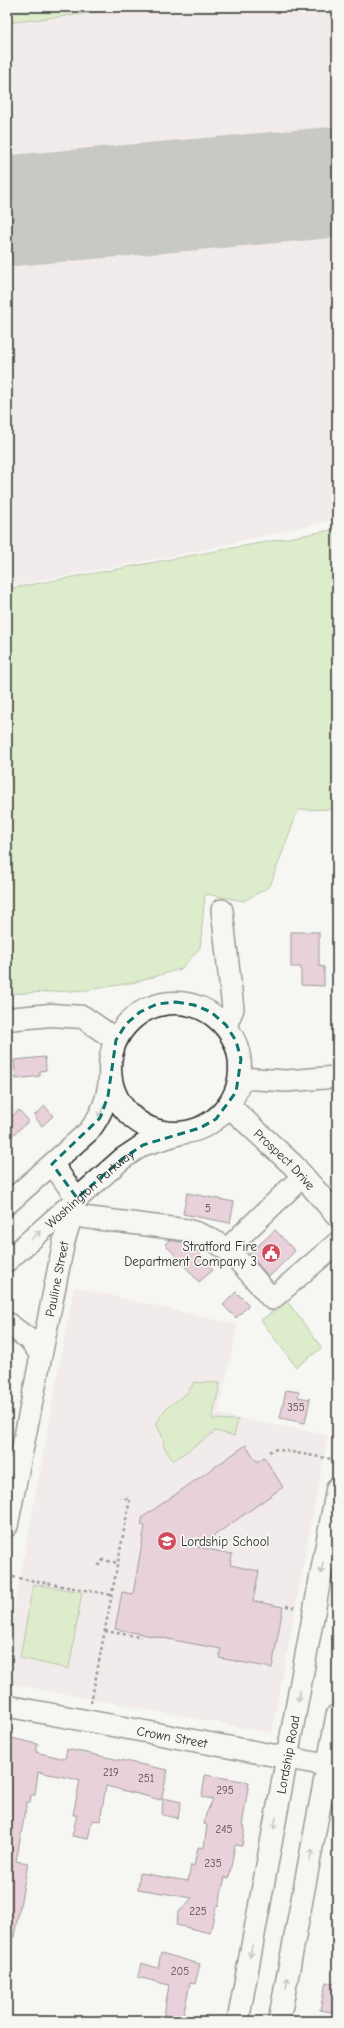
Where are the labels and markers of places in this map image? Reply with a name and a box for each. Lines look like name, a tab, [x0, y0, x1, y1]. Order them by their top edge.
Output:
place label: Stratford Fire Department Company 3	[124, 1239, 257, 1269]
public building icon: Stratford Fire Department Company 3	[260, 1242, 282, 1264]
school or university icon: Lordship School	[156, 1530, 178, 1552]
place label: Lordship School	[181, 1534, 269, 1549]

